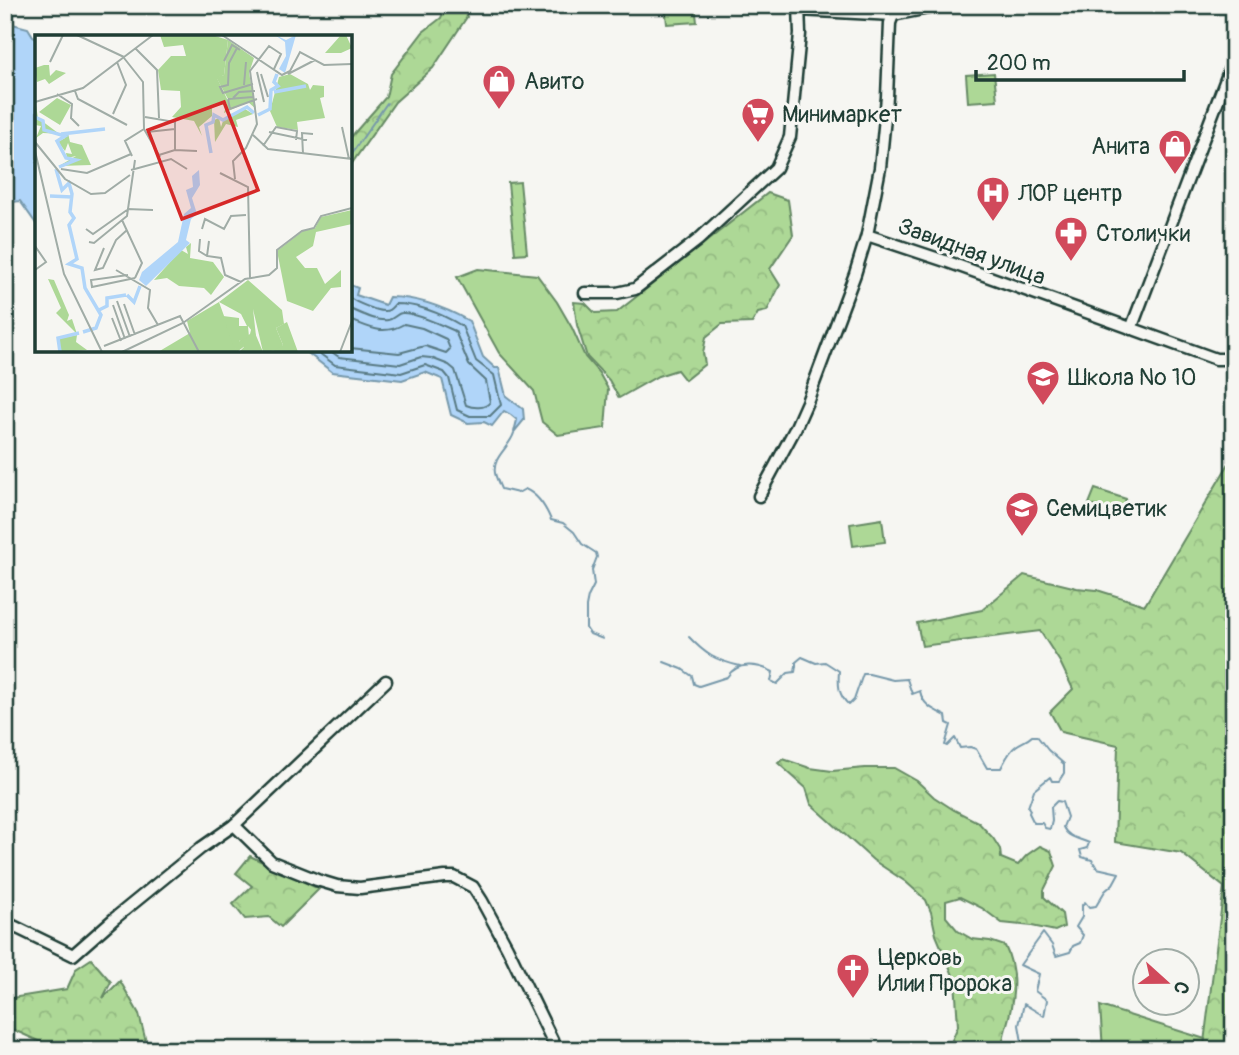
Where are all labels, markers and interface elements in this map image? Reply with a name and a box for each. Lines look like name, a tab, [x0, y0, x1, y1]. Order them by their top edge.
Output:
inset map	[35, 35, 352, 352]
scale bar	[976, 38, 1185, 82]
text: 200 m	[987, 50, 1051, 77]
shop icon: Авито	[480, 62, 518, 111]
place label: Авито	[524, 67, 584, 96]
supermarket icon: Минимаркет	[739, 95, 777, 144]
place label: Минимаркет	[782, 100, 902, 129]
shop icon: Анита	[1156, 127, 1194, 176]
place label: Анита	[1091, 132, 1150, 161]
hospital icon: ЛОР центр	[974, 174, 1012, 223]
place label: ЛОР центр	[1017, 179, 1122, 208]
street label: Завидная улица	[894, 211, 1050, 292]
pharmacy icon: Столички	[1052, 214, 1090, 263]
place label: Столички	[1096, 219, 1190, 248]
school or university icon: Школа № 10	[1024, 358, 1062, 407]
place label: Школа № 10	[1068, 363, 1196, 392]
school or university icon: Семицветик	[1003, 489, 1041, 538]
place label: Семицветик	[1046, 494, 1168, 523]
place label: Церковь Илии Пророка	[878, 943, 1012, 998]
north arrow	[1130, 946, 1200, 1016]
church icon: Церковь Илии Пророка	[834, 951, 872, 1000]
text: С	[1168, 978, 1194, 998]

